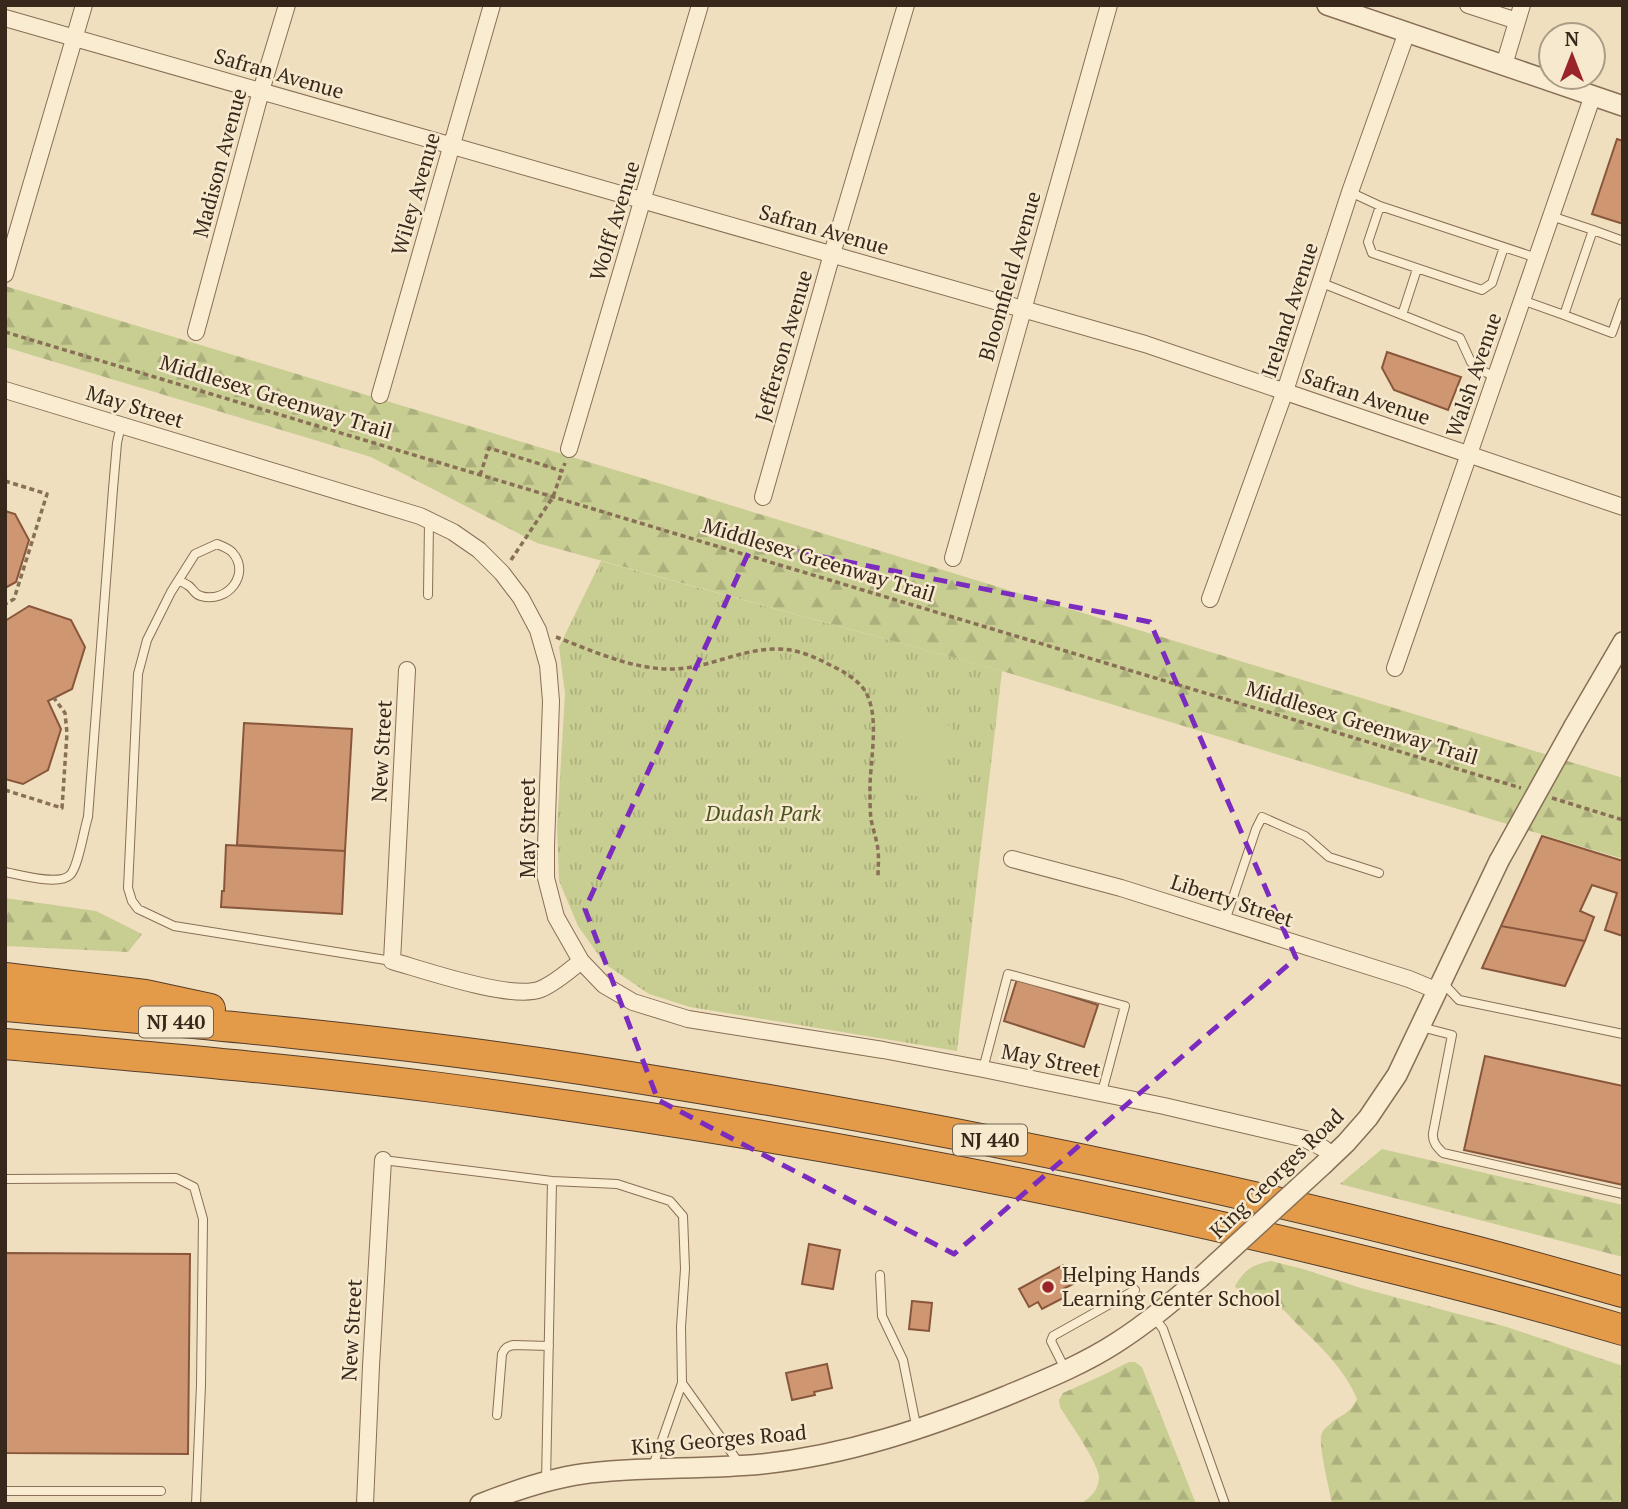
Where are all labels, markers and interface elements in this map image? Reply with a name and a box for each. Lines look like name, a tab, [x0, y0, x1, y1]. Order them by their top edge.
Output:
north arrow	[1537, 21, 1607, 91]
text: N	[1565, 26, 1580, 51]
street label: Safran Avenue	[211, 41, 347, 105]
street label: Madison Avenue	[186, 85, 252, 240]
street label: Wiley Avenue	[384, 129, 446, 258]
street label: Wolff Avenue	[583, 157, 646, 284]
street label: Bloomfield Avenue	[971, 188, 1047, 364]
street label: Safran Avenue	[756, 197, 892, 261]
street label: Ireland Avenue	[1254, 239, 1324, 381]
street label: Jefferson Avenue	[748, 266, 818, 425]
street label: Walsh Avenue	[1439, 309, 1507, 441]
street label: Middlesex Greenway Trail	[157, 347, 396, 445]
street label: Safran Avenue	[1299, 361, 1434, 431]
street label: May Street	[83, 378, 188, 434]
street label: Middlesex Greenway Trail	[700, 510, 939, 608]
street label: Middlesex Greenway Trail	[1243, 673, 1482, 771]
street label: New Street	[364, 699, 398, 803]
street label: May Street	[513, 778, 541, 878]
park label: Dudash Park	[704, 799, 822, 827]
street label: Liberty Street	[1167, 867, 1297, 933]
road number: NJ 440	[139, 1006, 213, 1038]
street label: May Street	[999, 1037, 1103, 1083]
street label: King Georges Road	[1203, 1102, 1350, 1244]
road number: NJ 440	[953, 1124, 1027, 1156]
place label: Helping Hands Learning Center School	[1062, 1260, 1281, 1312]
street label: New Street	[334, 1278, 368, 1382]
marker: Helping Hands Learning Center School	[1040, 1279, 1056, 1295]
street label: King Georges Road	[630, 1417, 808, 1461]

